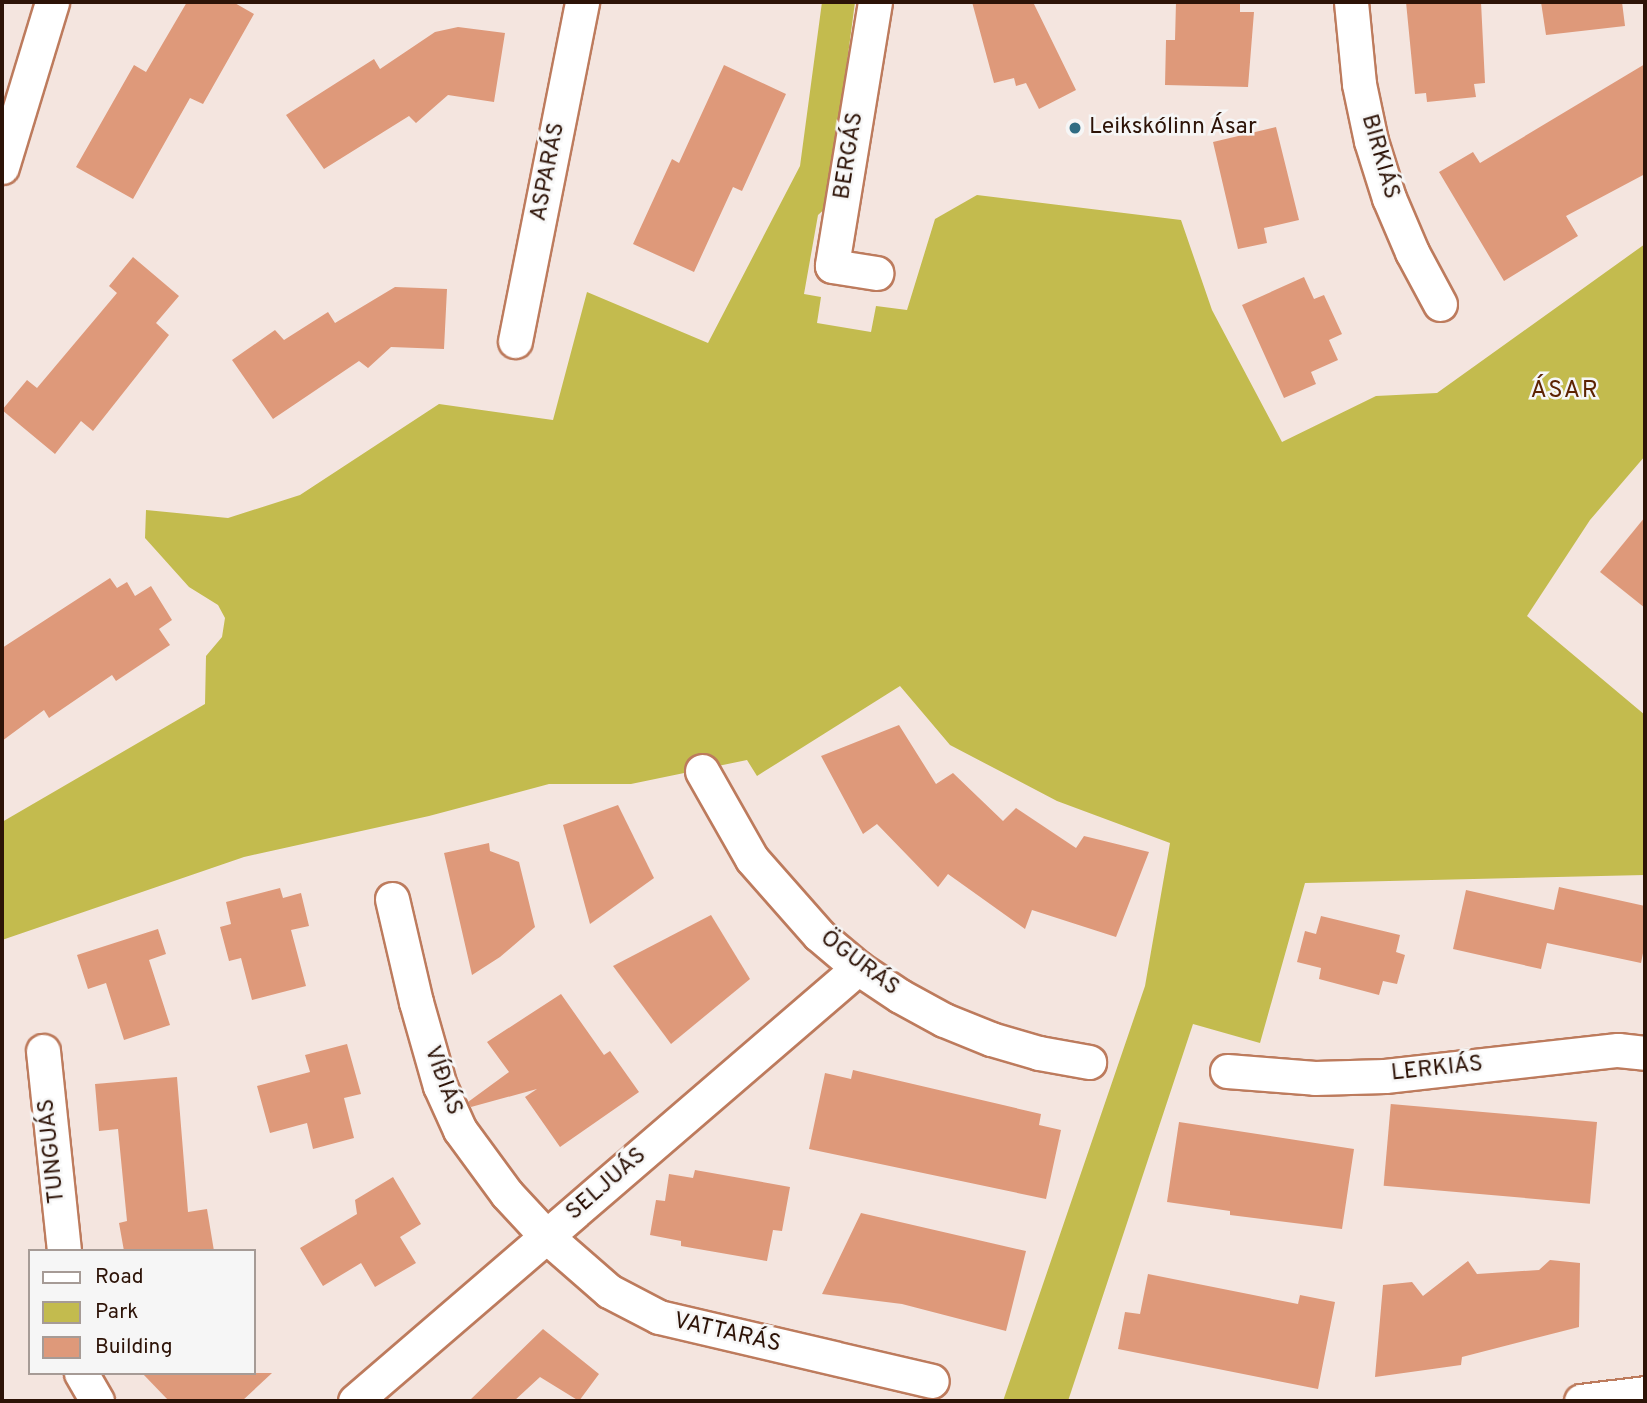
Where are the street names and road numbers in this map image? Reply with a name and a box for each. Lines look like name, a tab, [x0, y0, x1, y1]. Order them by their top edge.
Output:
street label: BERGÁS	[829, 110, 871, 202]
street label: BIRKIÁS	[1354, 111, 1404, 203]
street label: ASPARÁS	[526, 120, 572, 224]
street label: ÖGURÁS	[814, 925, 904, 1003]
street label: VÍÐIÁS	[417, 1043, 467, 1119]
street label: LERKIÁS	[1390, 1051, 1484, 1089]
street label: TUNGUÁS	[34, 1097, 72, 1205]
street label: SELJUÁS	[561, 1143, 653, 1227]
street label: VATTARÁS	[671, 1308, 783, 1360]

